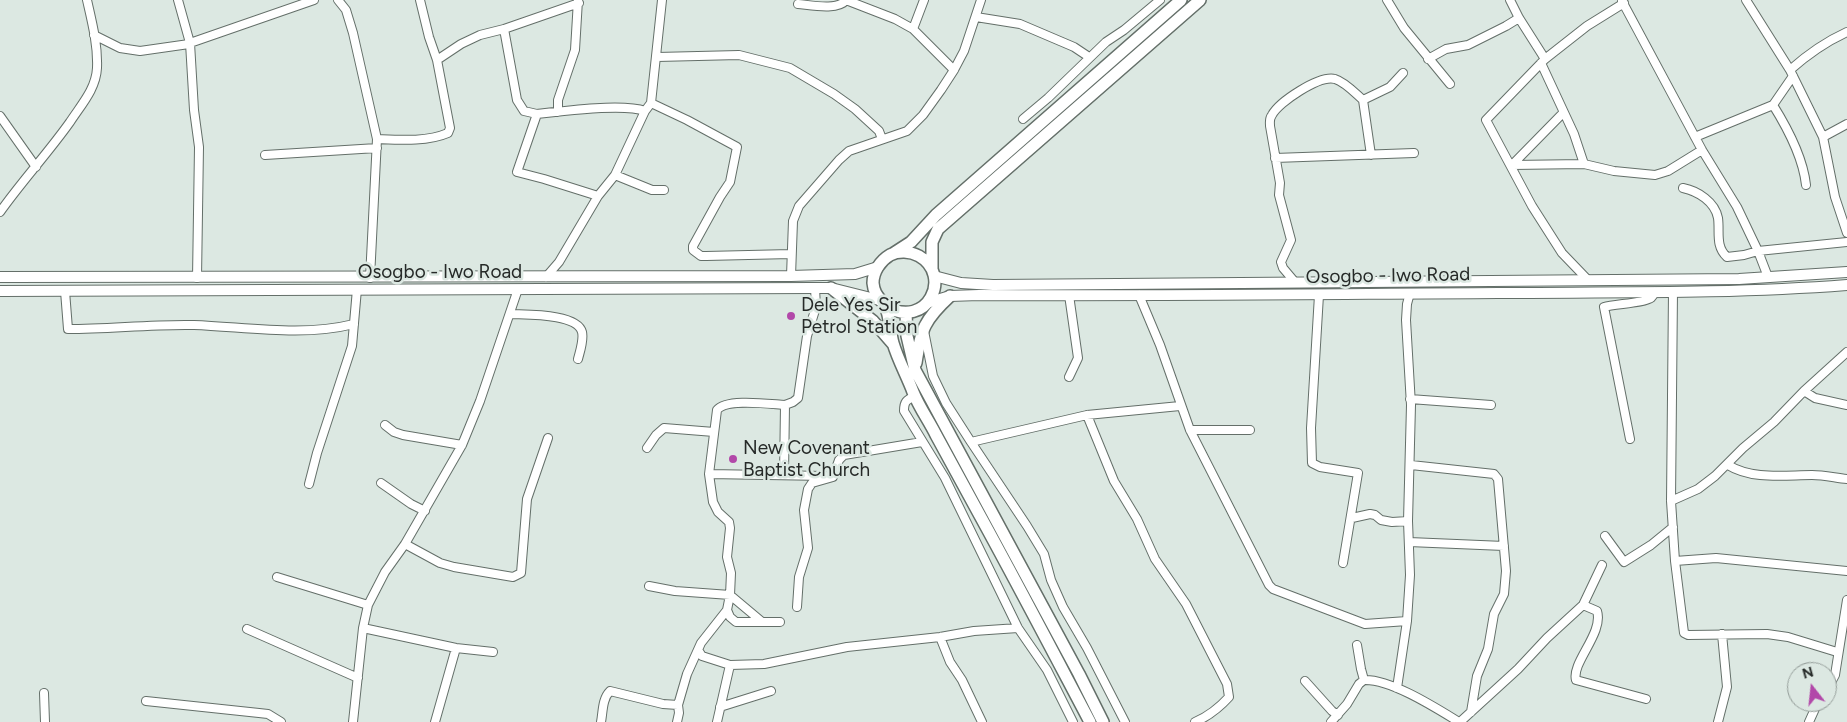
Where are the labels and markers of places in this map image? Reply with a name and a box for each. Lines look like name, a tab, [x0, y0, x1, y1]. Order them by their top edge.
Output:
place label: Dele Yes Sir Petrol Station	[801, 294, 917, 338]
marker: Dele Yes Sir Petrol Station	[785, 310, 797, 322]
place label: New Covenant Baptist Church	[743, 437, 870, 481]
marker: New Covenant Baptist Church	[727, 453, 739, 465]

